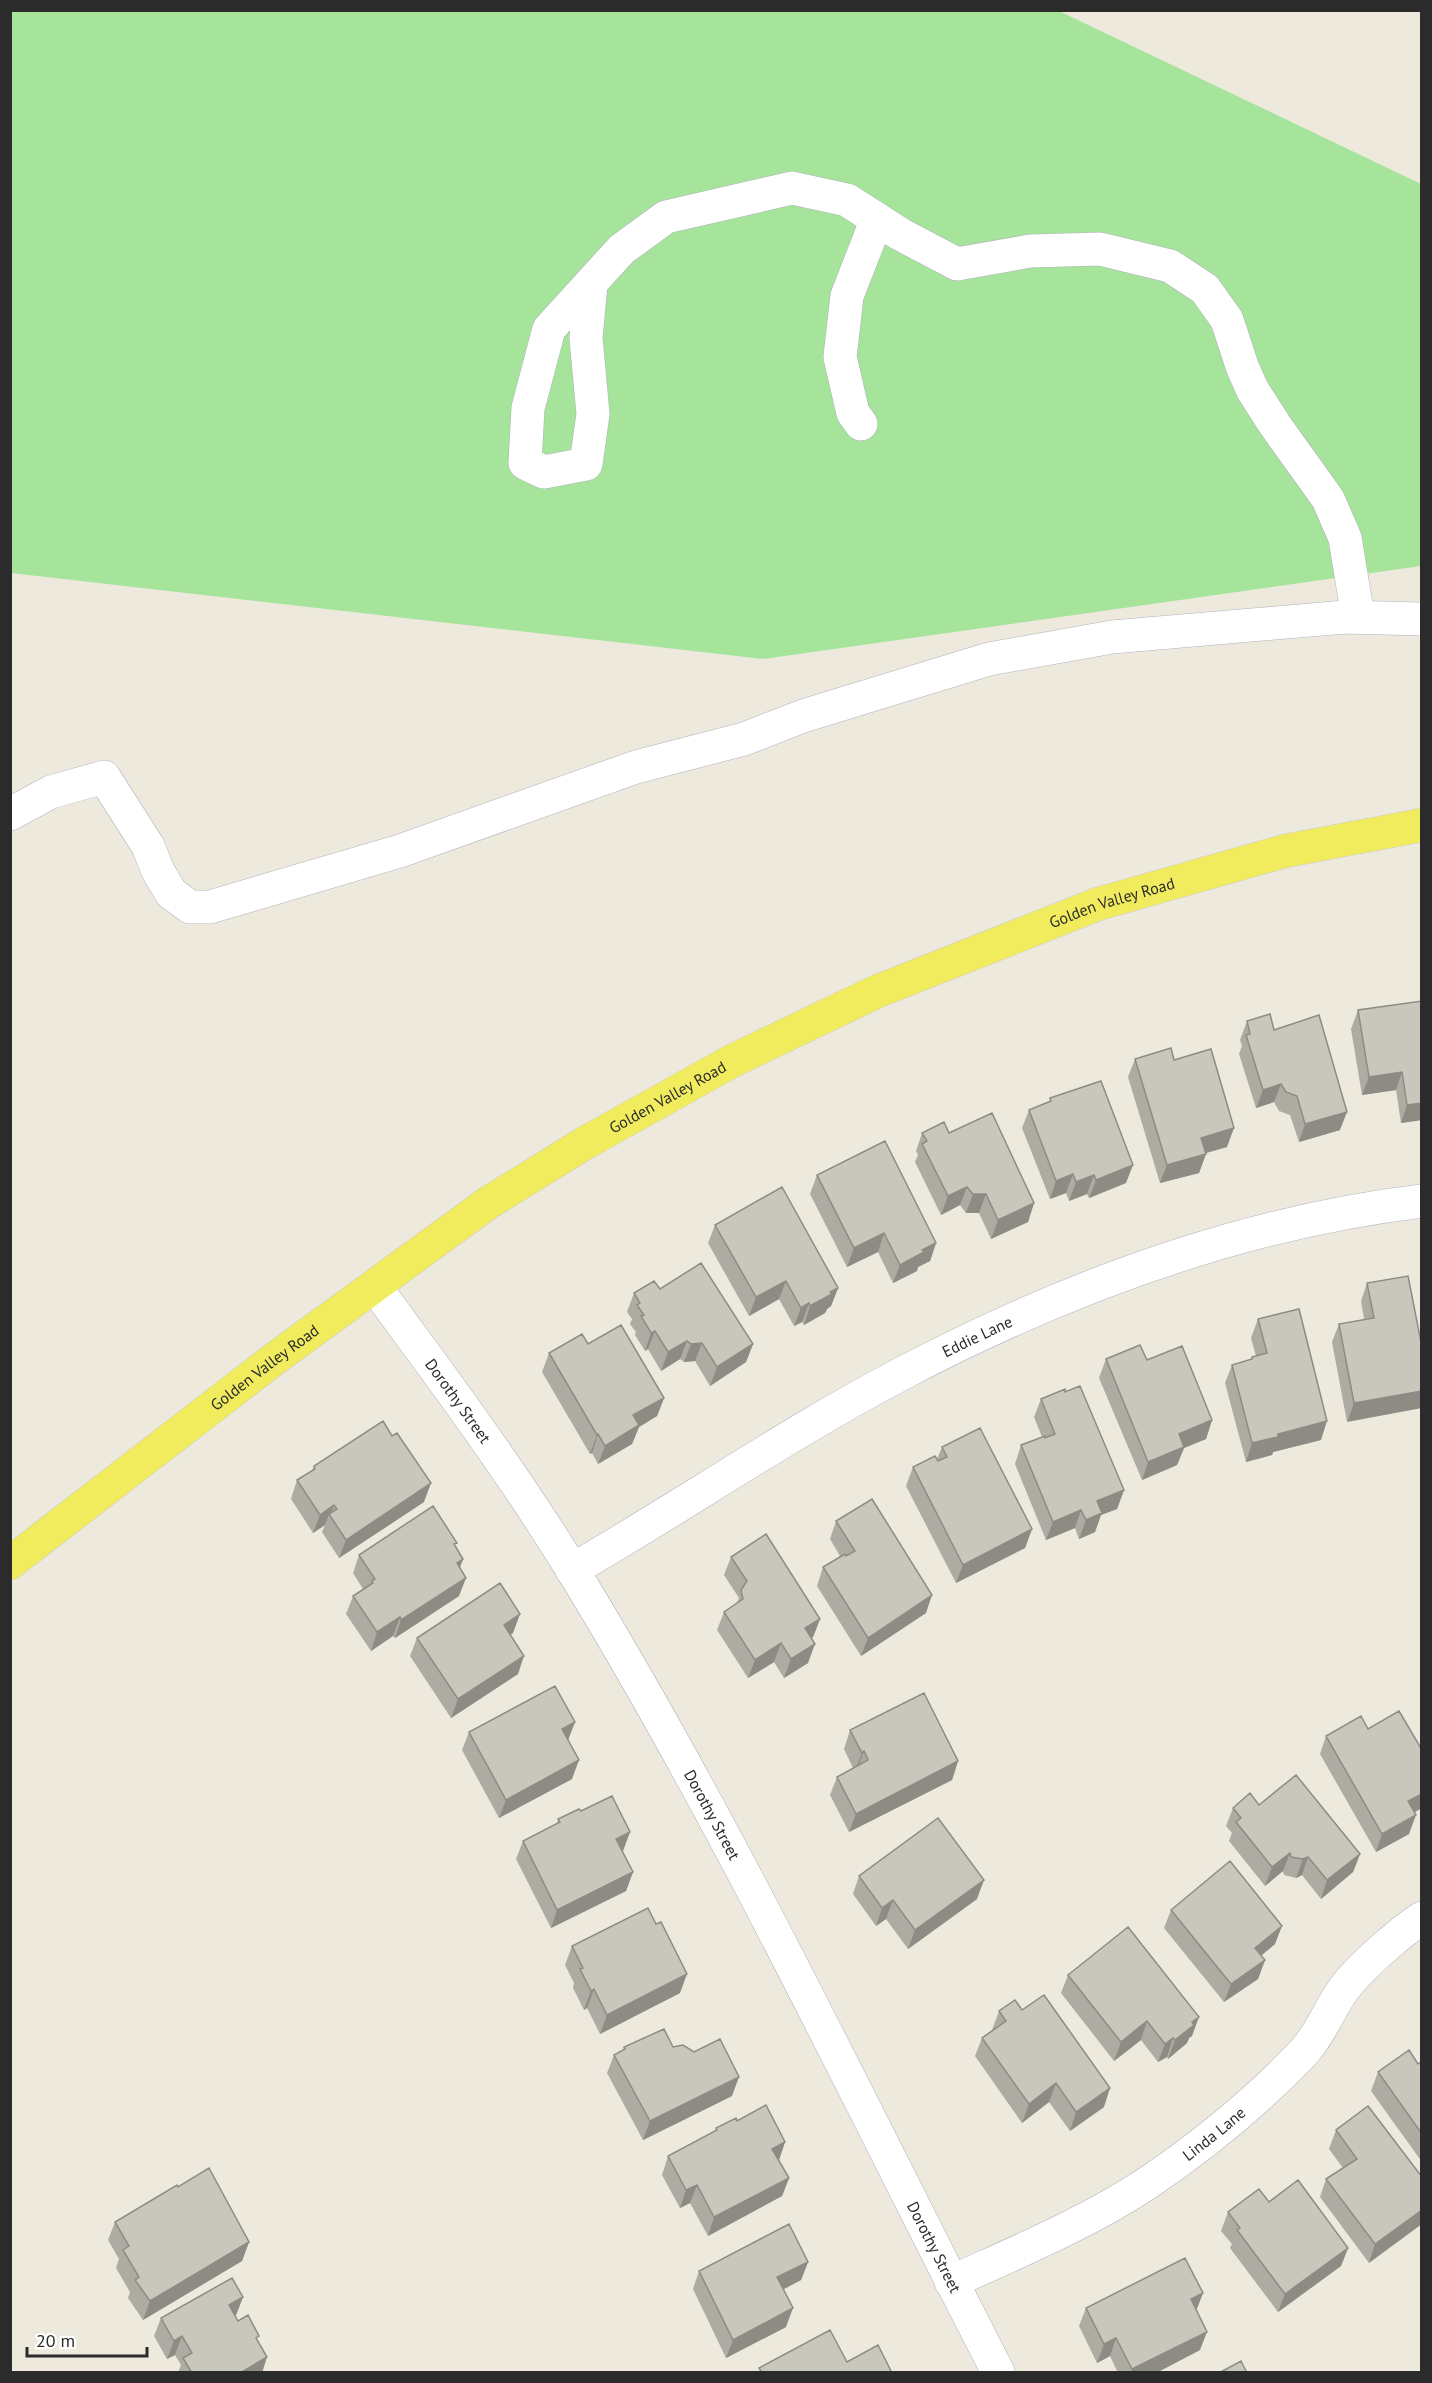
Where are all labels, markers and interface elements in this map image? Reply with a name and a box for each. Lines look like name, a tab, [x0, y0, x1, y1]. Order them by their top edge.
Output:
street label: Golden Valley Road	[1046, 873, 1177, 932]
street label: Golden Valley Road	[606, 1056, 730, 1138]
street label: Eddie Lane	[939, 1311, 1015, 1361]
street label: Golden Valley Road	[206, 1320, 323, 1415]
street label: Dorothy Street	[421, 1355, 496, 1447]
street label: Dorothy Street	[680, 1766, 745, 1864]
street label: Linda Lane	[1178, 2102, 1249, 2165]
street label: Dorothy Street	[903, 2198, 966, 2296]
scale bar	[27, 2320, 147, 2358]
text: 20 m	[36, 2329, 75, 2352]

